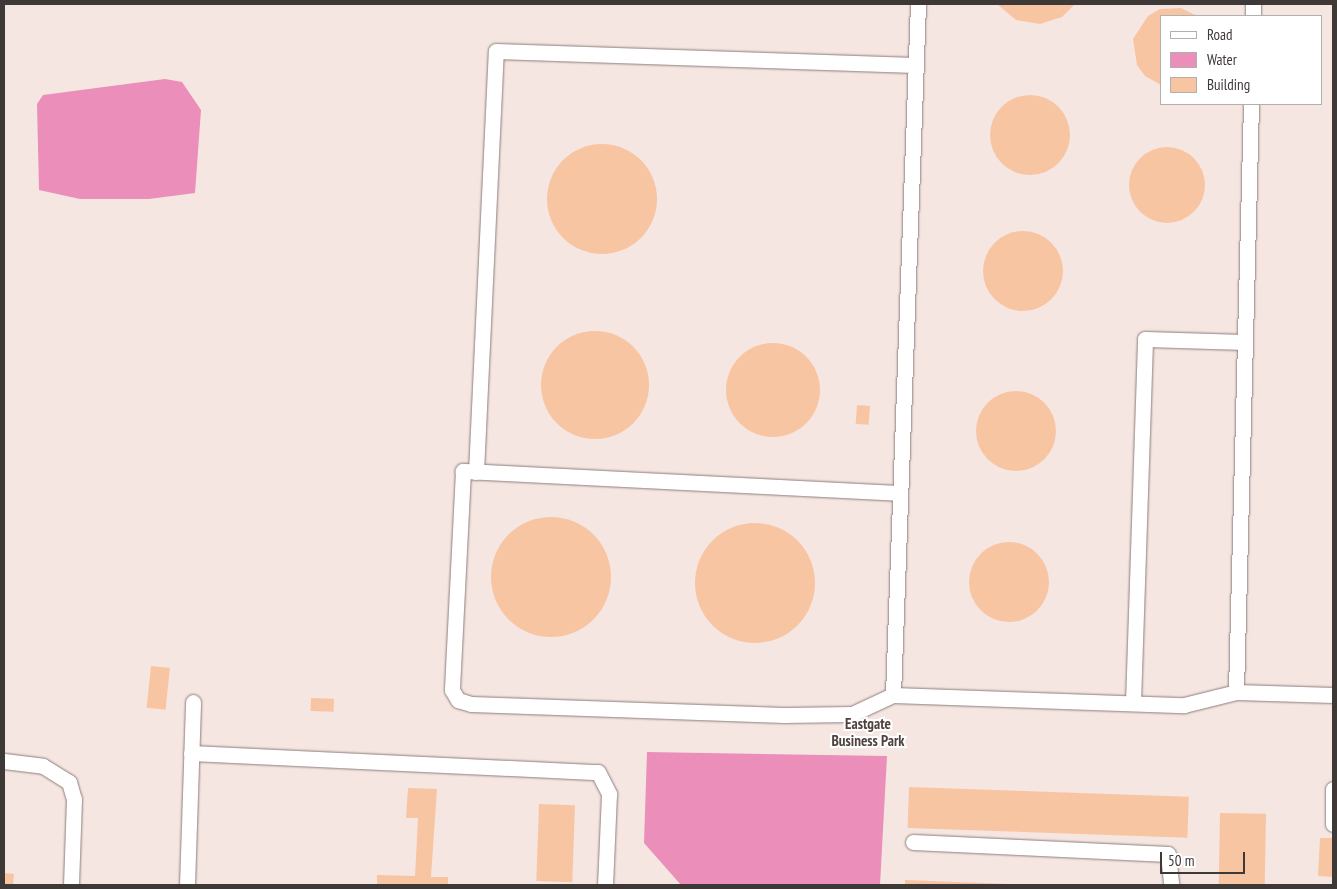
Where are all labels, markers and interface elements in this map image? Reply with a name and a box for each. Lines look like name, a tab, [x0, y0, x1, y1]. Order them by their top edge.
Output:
legend	[1160, 15, 1322, 105]
text: Road	[1207, 25, 1233, 44]
text: Water	[1207, 50, 1237, 69]
text: Building	[1207, 75, 1250, 94]
district label: Eastgate Business Park	[832, 714, 904, 749]
scale bar	[1162, 842, 1247, 874]
text: 50 m	[1168, 851, 1194, 870]

